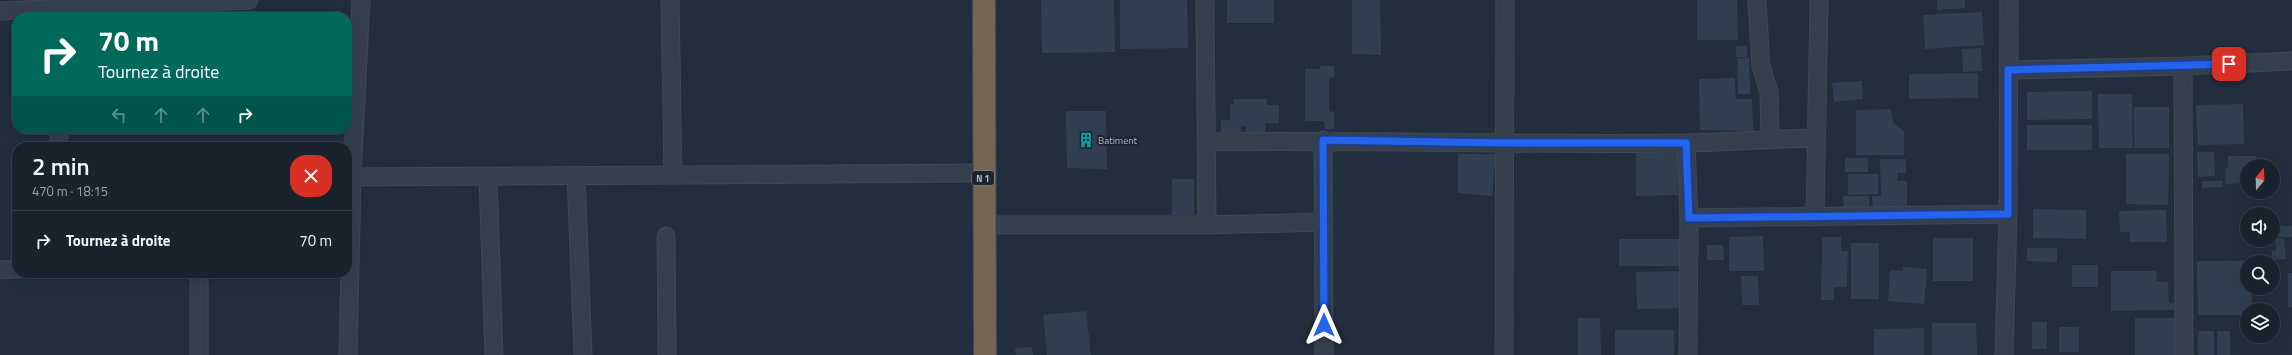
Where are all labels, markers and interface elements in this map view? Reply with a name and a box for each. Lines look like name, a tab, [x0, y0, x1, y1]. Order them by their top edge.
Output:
text: 70 m	[98, 19, 159, 62]
icon: right	[32, 28, 84, 80]
pin	[2212, 47, 2246, 81]
icon: arrive	[2218, 53, 2240, 75]
text: Tournez à droite	[98, 58, 219, 85]
icon: left	[108, 104, 130, 126]
icon: ahead	[150, 104, 172, 126]
icon: ahead	[192, 104, 214, 126]
icon: right	[234, 104, 256, 126]
building icon: Batiment	[1077, 131, 1095, 149]
place label: Batiment	[1098, 133, 1138, 148]
text: 2 min	[32, 148, 90, 184]
button: close	[290, 155, 332, 197]
north arrow	[2240, 159, 2280, 199]
map controls	[2240, 159, 2280, 343]
road number: N 1	[972, 171, 994, 185]
text: 470 m · 18:15	[32, 181, 108, 201]
button: sound	[2240, 207, 2280, 247]
text: Tournez à droite	[66, 229, 171, 252]
text: 70 m	[299, 229, 332, 252]
icon: right	[32, 230, 54, 252]
button: search	[2240, 255, 2280, 295]
button: layers	[2240, 303, 2280, 343]
position arrow	[1303, 304, 1345, 346]

